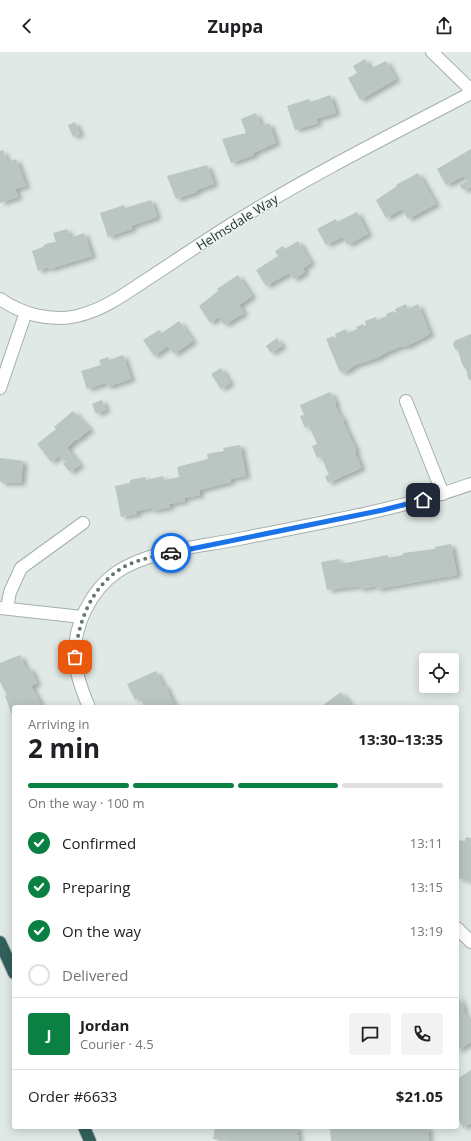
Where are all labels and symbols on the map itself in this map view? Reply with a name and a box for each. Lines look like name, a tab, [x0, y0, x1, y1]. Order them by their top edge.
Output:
street label: Helmsdale Way	[193, 189, 282, 254]
pin	[406, 483, 440, 517]
courier	[151, 533, 191, 573]
pin	[58, 640, 92, 674]

